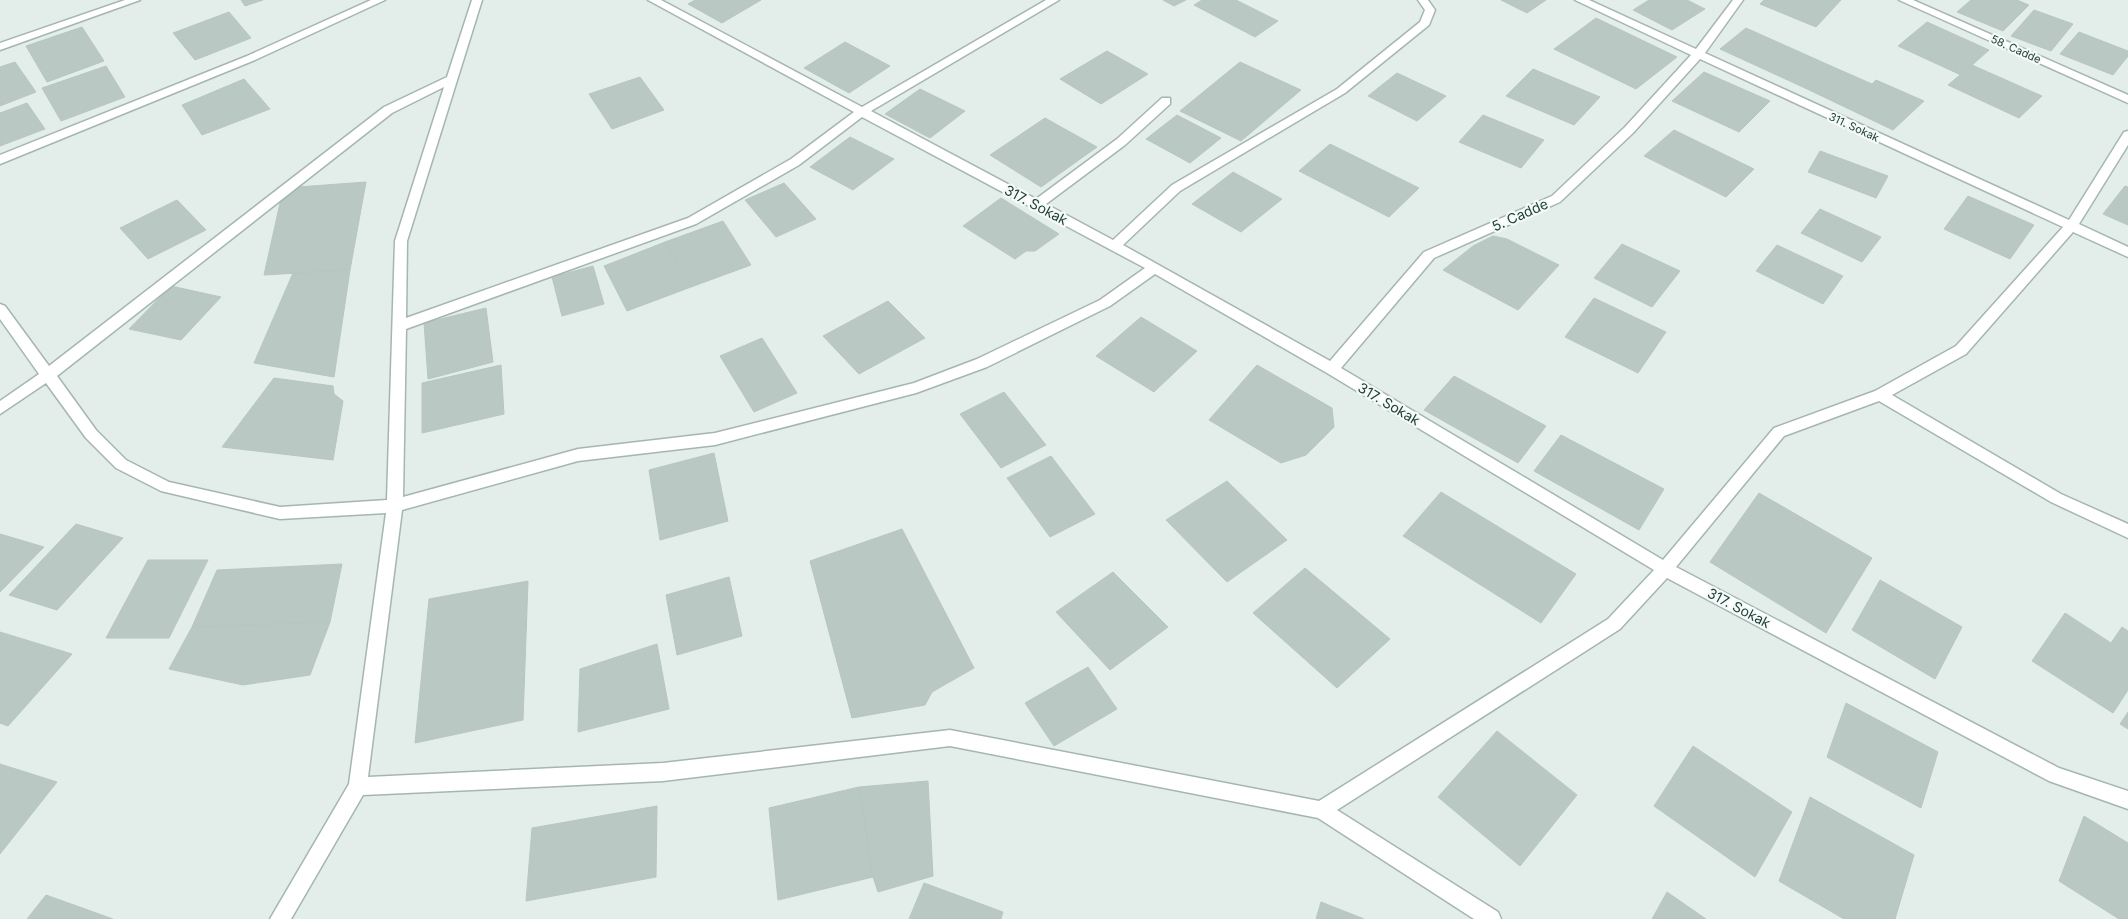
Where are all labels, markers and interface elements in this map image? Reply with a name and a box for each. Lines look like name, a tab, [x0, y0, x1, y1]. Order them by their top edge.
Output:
street label: 58. Cadde	[1989, 32, 2043, 66]
street label: 311. Sokak	[1827, 109, 1881, 145]
street label: 317. Sokak	[1002, 181, 1071, 228]
street label: 5. Cadde	[1489, 195, 1550, 234]
street label: 317. Sokak	[1355, 378, 1424, 429]
street label: 317. Sokak	[1705, 584, 1774, 631]

